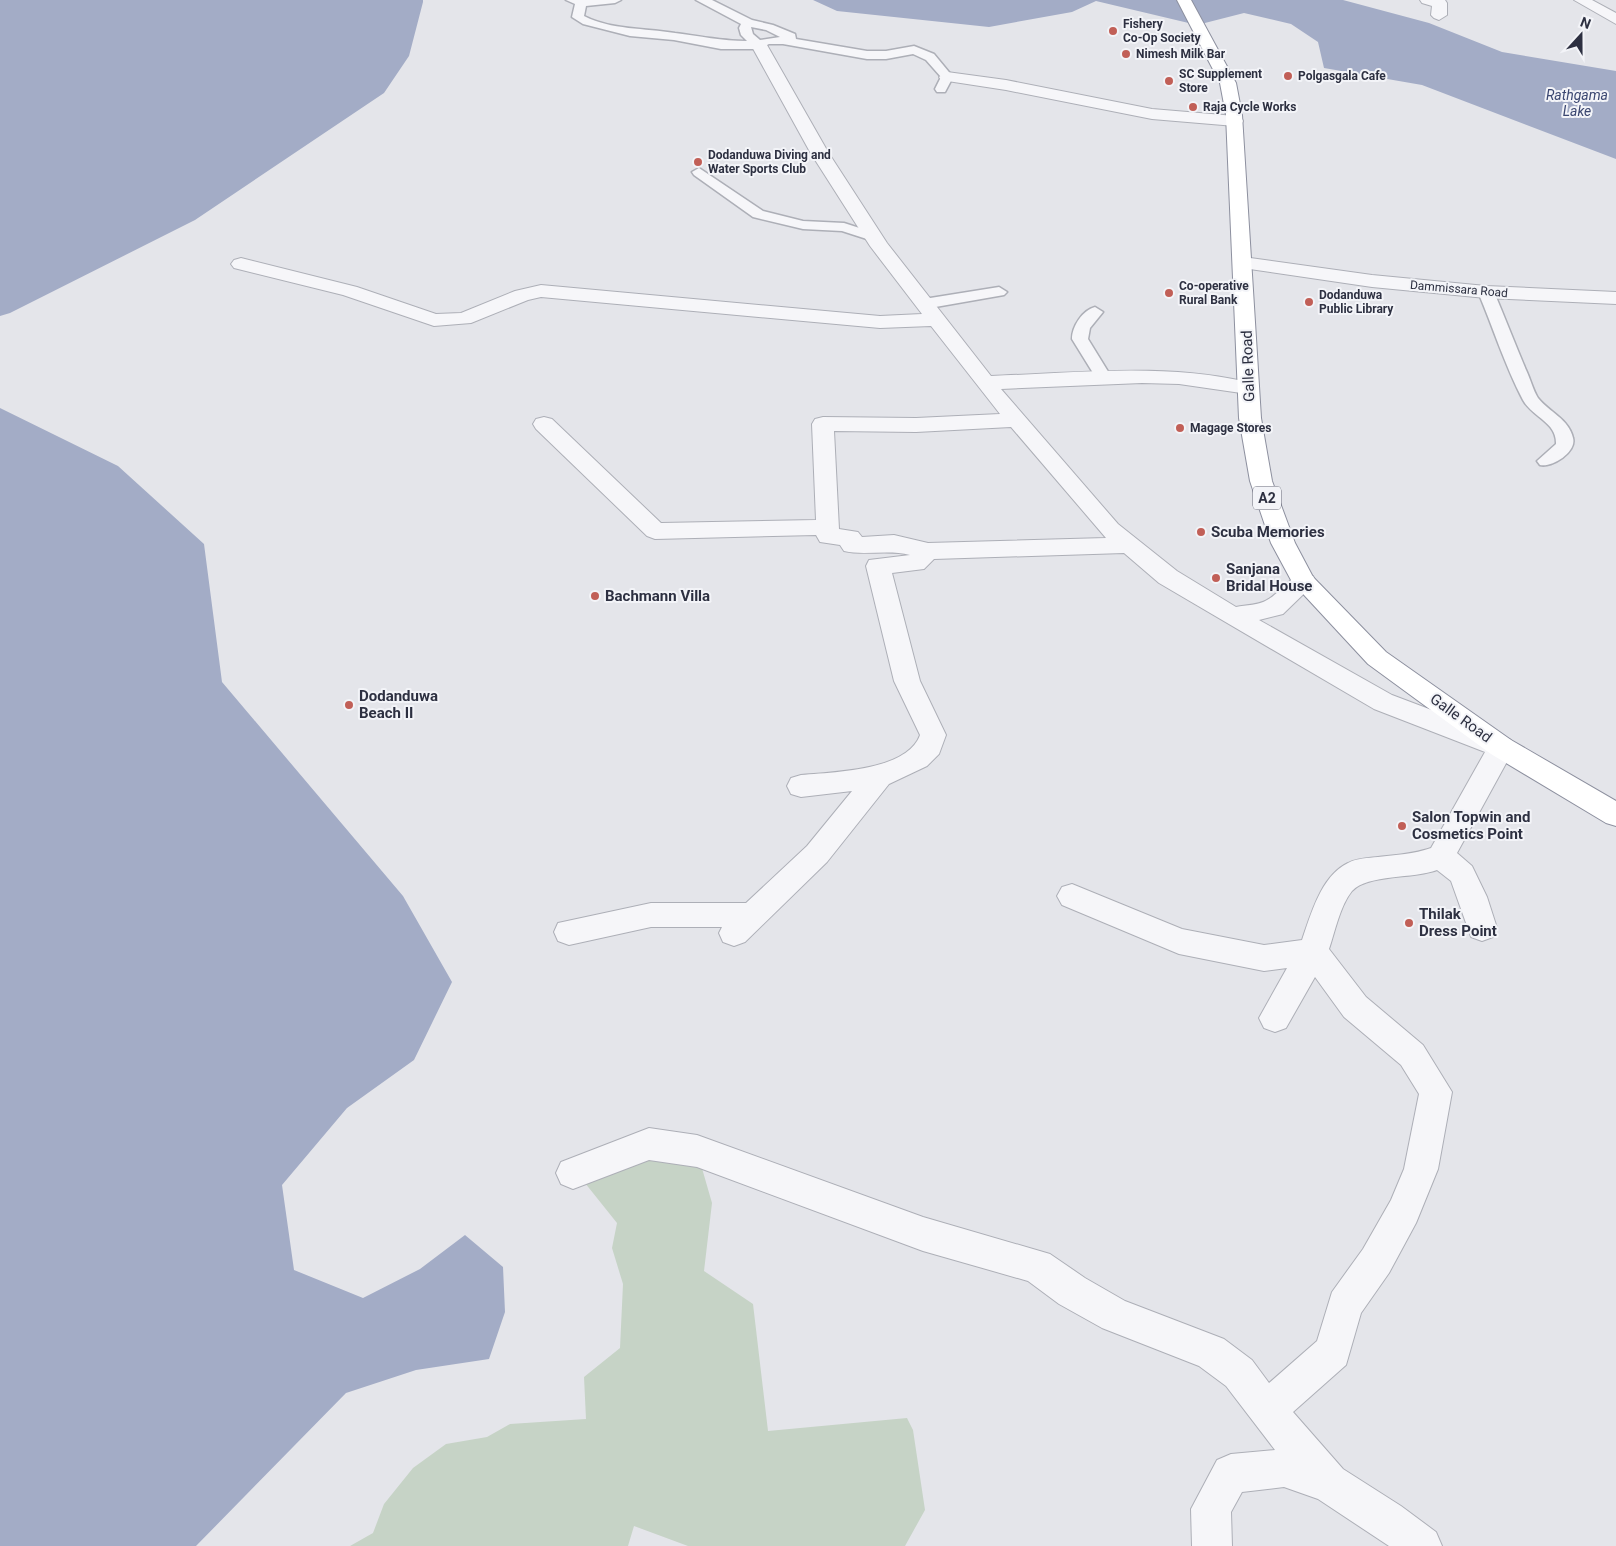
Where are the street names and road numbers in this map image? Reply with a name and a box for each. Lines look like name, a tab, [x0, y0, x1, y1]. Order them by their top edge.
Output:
street label: Dammissara Road	[1409, 278, 1509, 300]
street label: Galle Road	[1238, 330, 1258, 402]
road number: A2	[1253, 486, 1281, 509]
street label: Galle Road	[1427, 690, 1495, 746]

